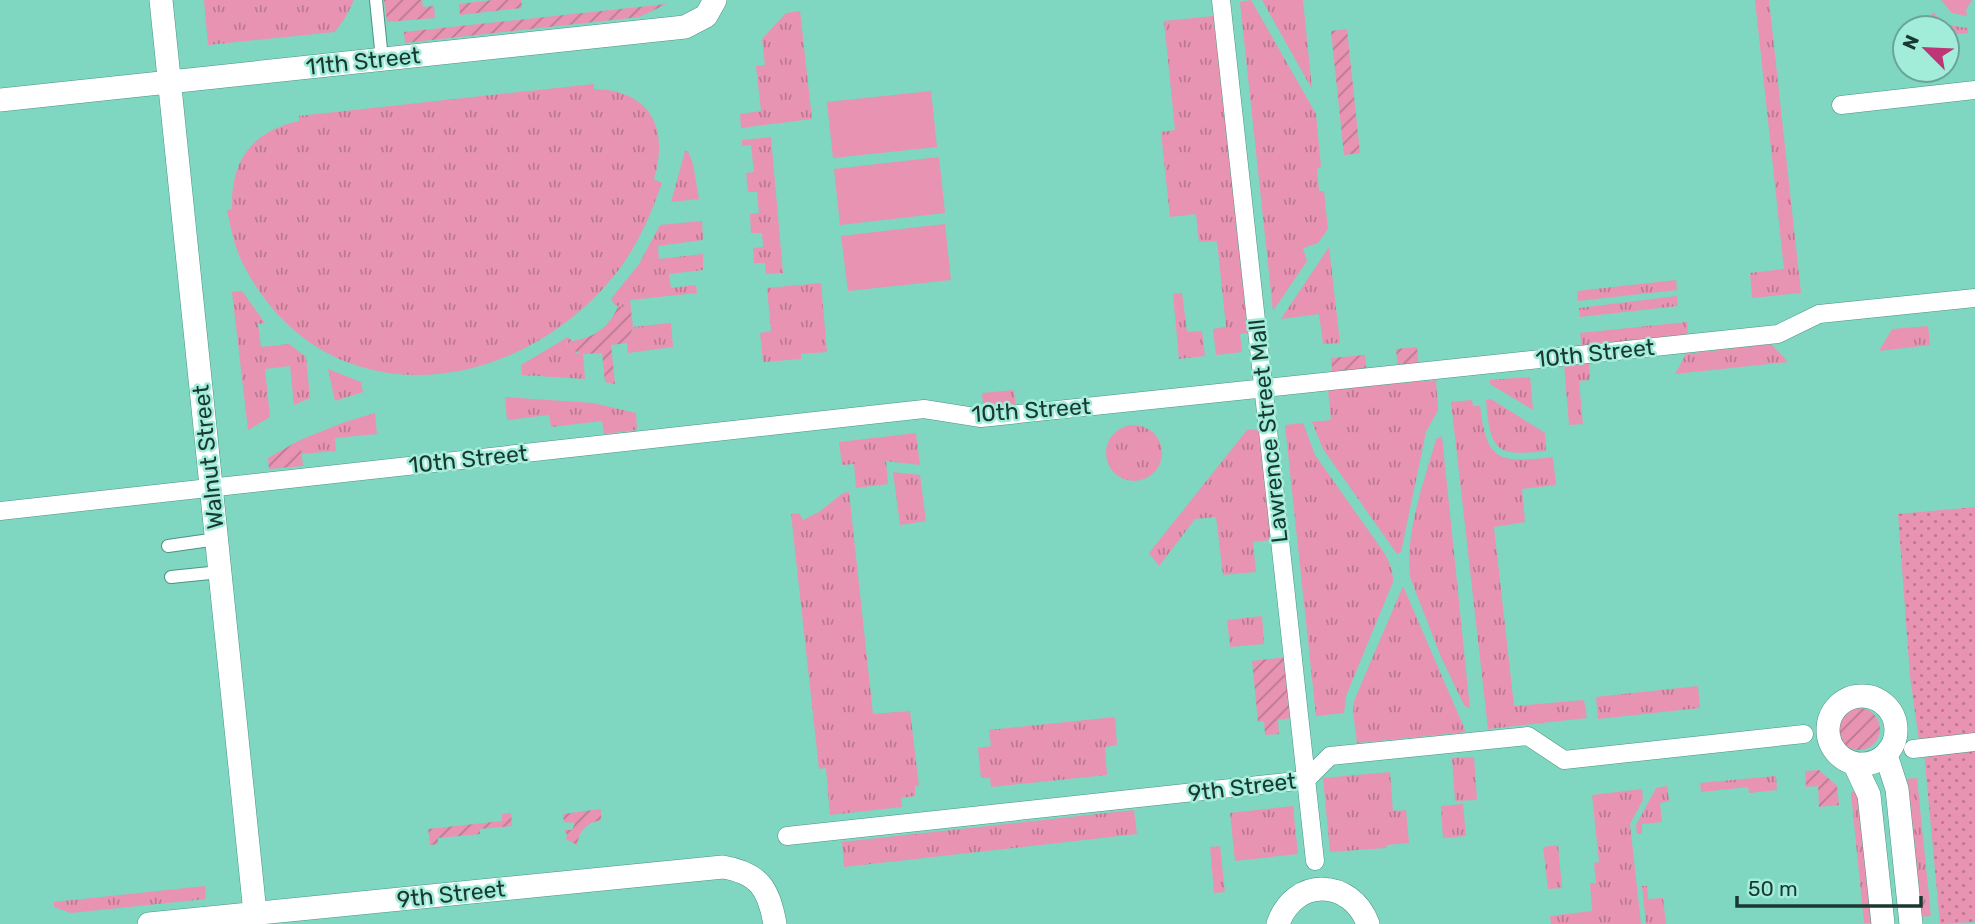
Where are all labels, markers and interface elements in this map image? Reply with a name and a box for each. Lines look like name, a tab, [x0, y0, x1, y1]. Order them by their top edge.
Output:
north arrow	[1891, 14, 1961, 84]
text: N	[1898, 31, 1924, 53]
street label: 11th Street	[304, 41, 422, 81]
street label: Lawrence Street Mall	[1242, 318, 1294, 544]
street label: 10th Street	[1534, 333, 1656, 373]
street label: Walnut Street	[186, 383, 230, 531]
street label: 10th Street	[970, 392, 1092, 428]
street label: 10th Street	[407, 439, 529, 479]
street label: 9th Street	[1186, 766, 1298, 808]
scale bar	[1737, 864, 1921, 908]
street label: 9th Street	[395, 874, 507, 914]
text: 50 m	[1748, 876, 1798, 901]

